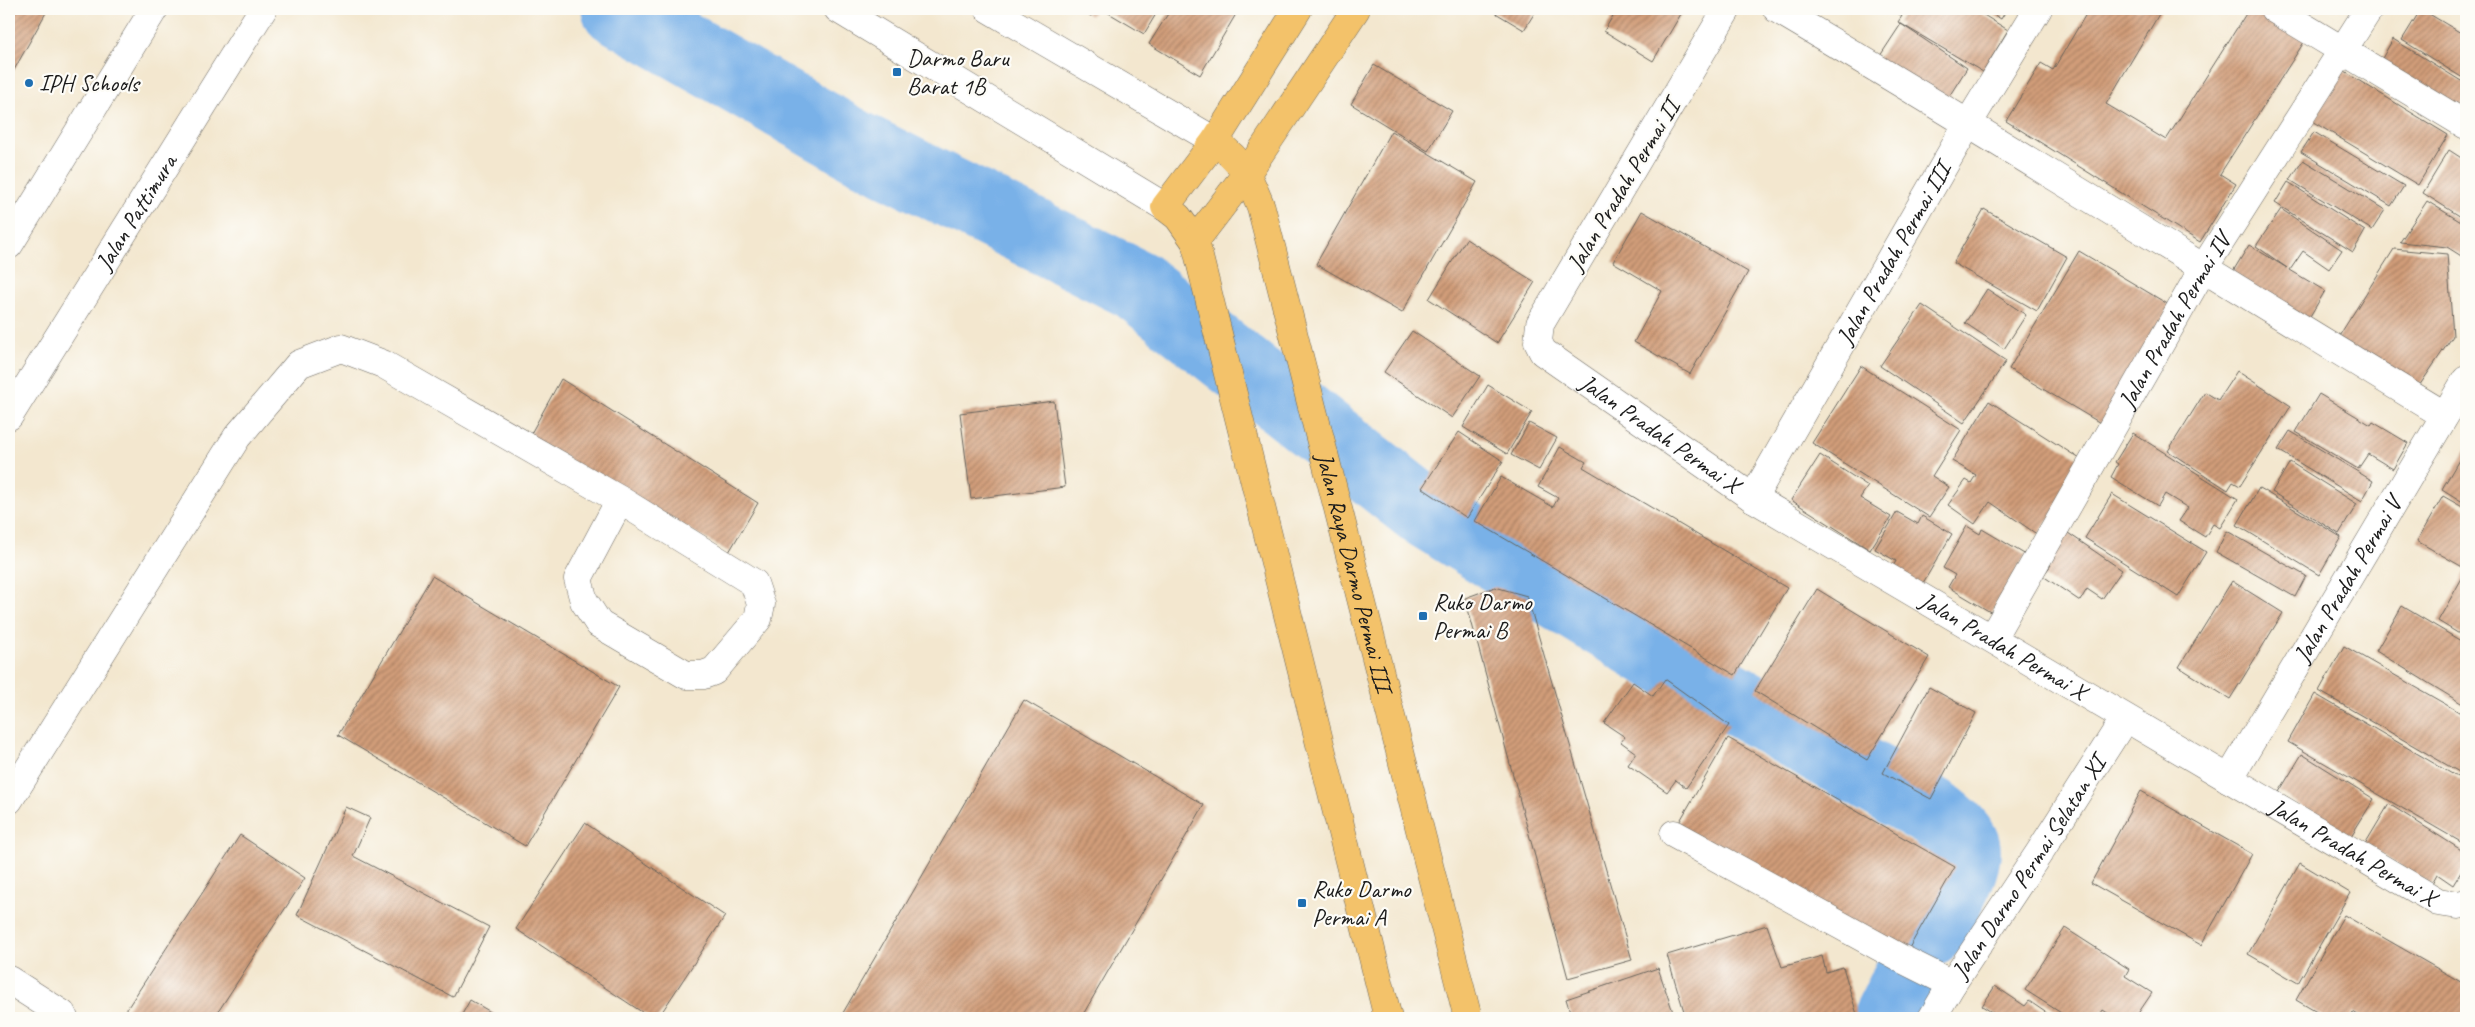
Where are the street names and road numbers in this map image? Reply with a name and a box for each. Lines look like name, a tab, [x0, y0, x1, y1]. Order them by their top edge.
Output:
street label: Jalan Pradah Permai II	[1559, 89, 1689, 277]
street label: Jalan Pattimura	[88, 147, 184, 277]
street label: Jalan Pradah Permai III	[1829, 153, 1960, 351]
street label: Jalan Pradah Permai IV	[2111, 224, 2239, 414]
street label: Jalan Pradah Permai X	[1573, 367, 1748, 501]
street label: Jalan Raya Darmo Permai III	[1309, 449, 1400, 699]
street label: Jalan Pradah Permai V	[2286, 488, 2410, 668]
street label: Jalan Pradah Permai X	[1914, 584, 2095, 708]
street label: Jalan Darmo Permai Selatan XI	[1944, 746, 2115, 985]
street label: Jalan Pradah Permai X	[2264, 791, 2445, 914]

